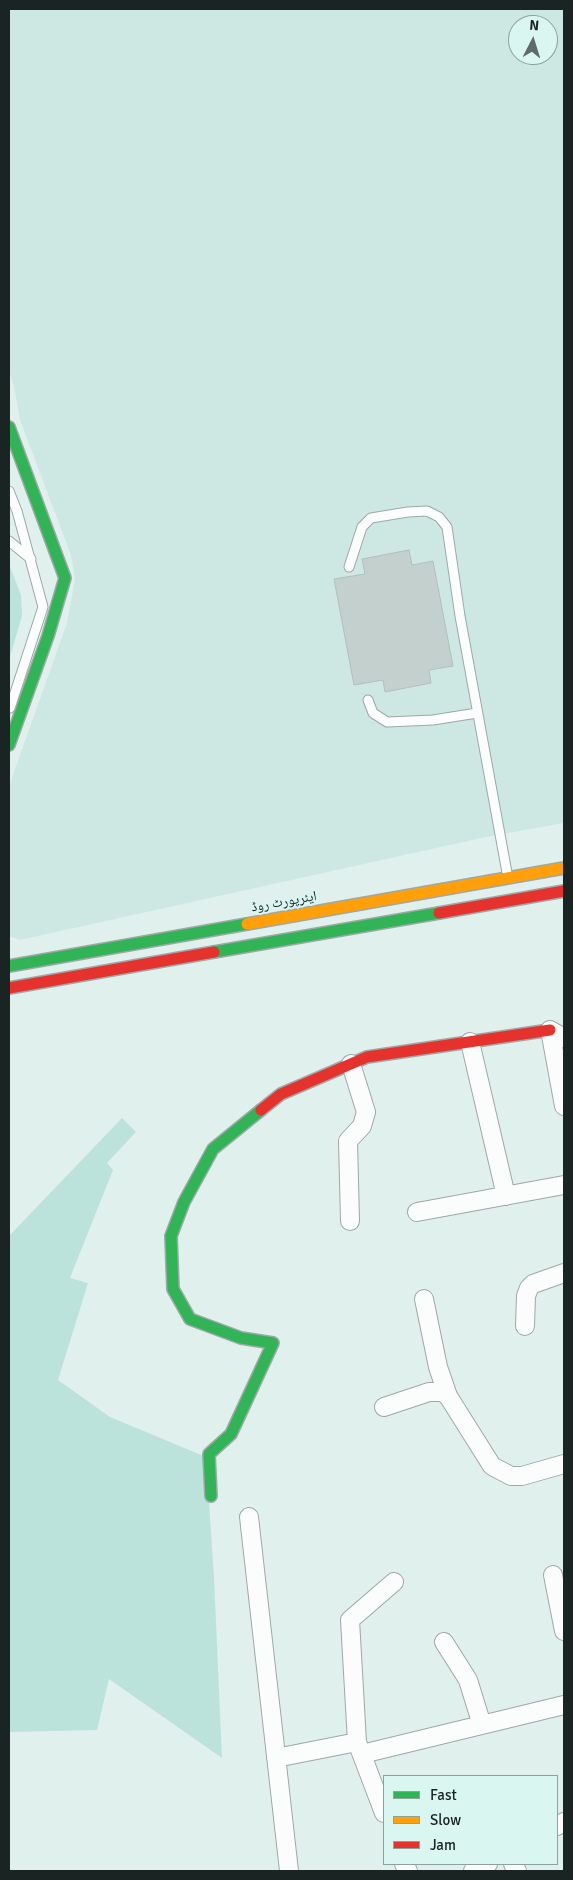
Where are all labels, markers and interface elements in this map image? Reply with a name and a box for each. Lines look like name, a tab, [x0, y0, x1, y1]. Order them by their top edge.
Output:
north arrow	[508, 15, 558, 65]
text: N	[529, 17, 540, 34]
street label: ایئرپورٹ روڈ	[250, 888, 318, 916]
legend	[383, 1775, 558, 1865]
text: Fast	[430, 1786, 457, 1804]
text: Slow	[430, 1811, 461, 1829]
text: Jam	[430, 1836, 456, 1854]

